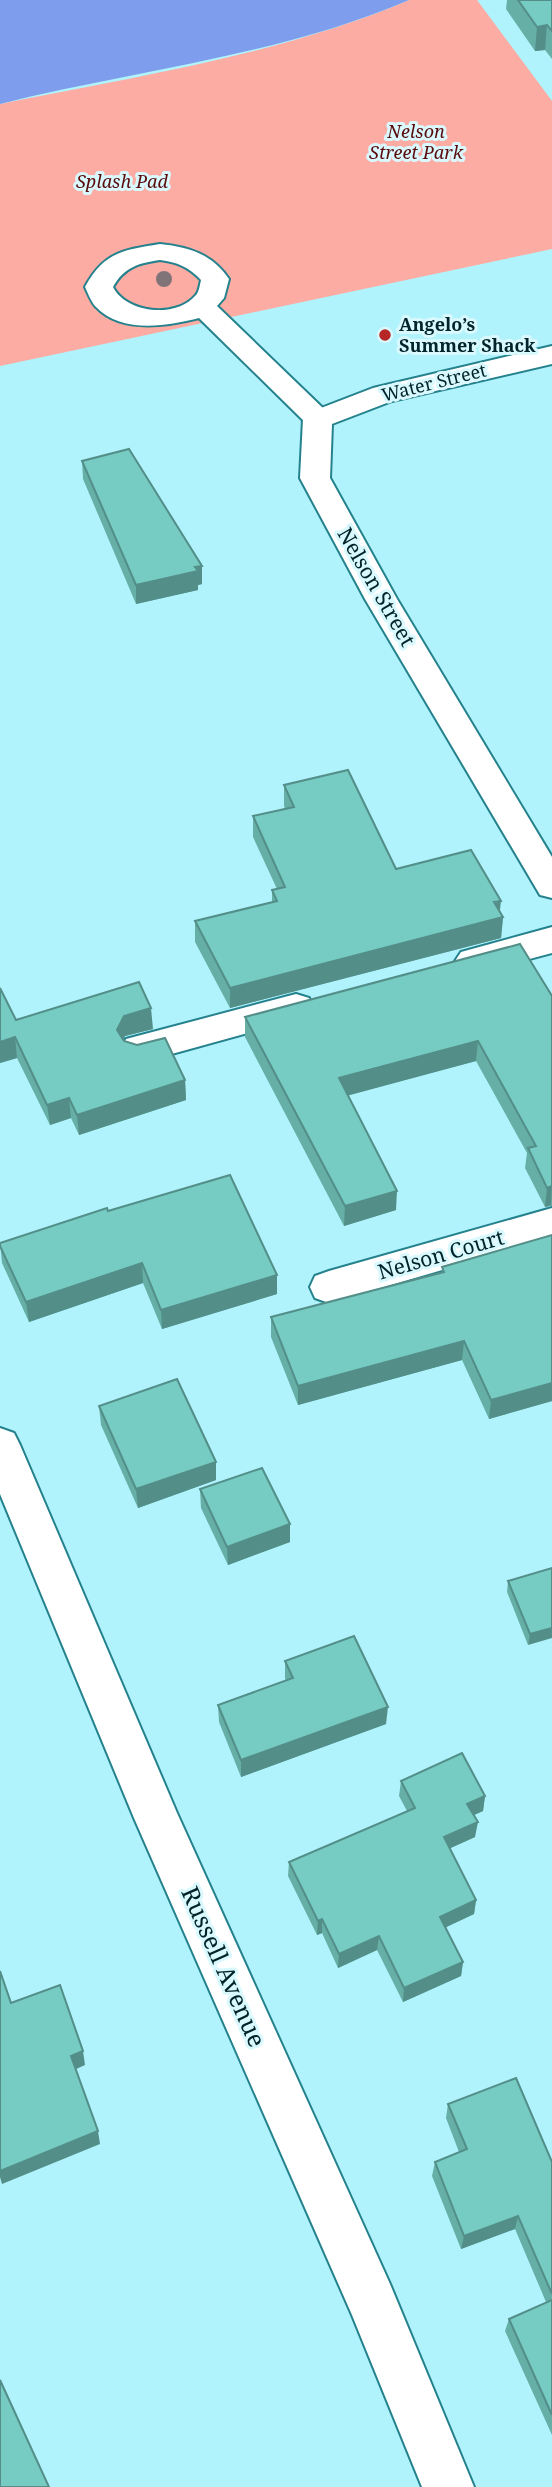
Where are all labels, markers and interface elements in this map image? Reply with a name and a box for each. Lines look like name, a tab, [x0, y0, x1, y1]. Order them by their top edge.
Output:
park label: Nelson Street Park	[369, 119, 464, 164]
park label: Splash Pad	[76, 169, 169, 193]
place label: Angelo’s Summer Shack	[399, 312, 536, 357]
marker: Angelo’s Summer Shack	[377, 327, 393, 343]
street label: Water Street	[379, 357, 489, 407]
street label: Nelson Street	[332, 522, 422, 651]
street label: Nelson Court	[374, 1223, 507, 1285]
street label: Russell Avenue	[174, 1881, 274, 2052]

